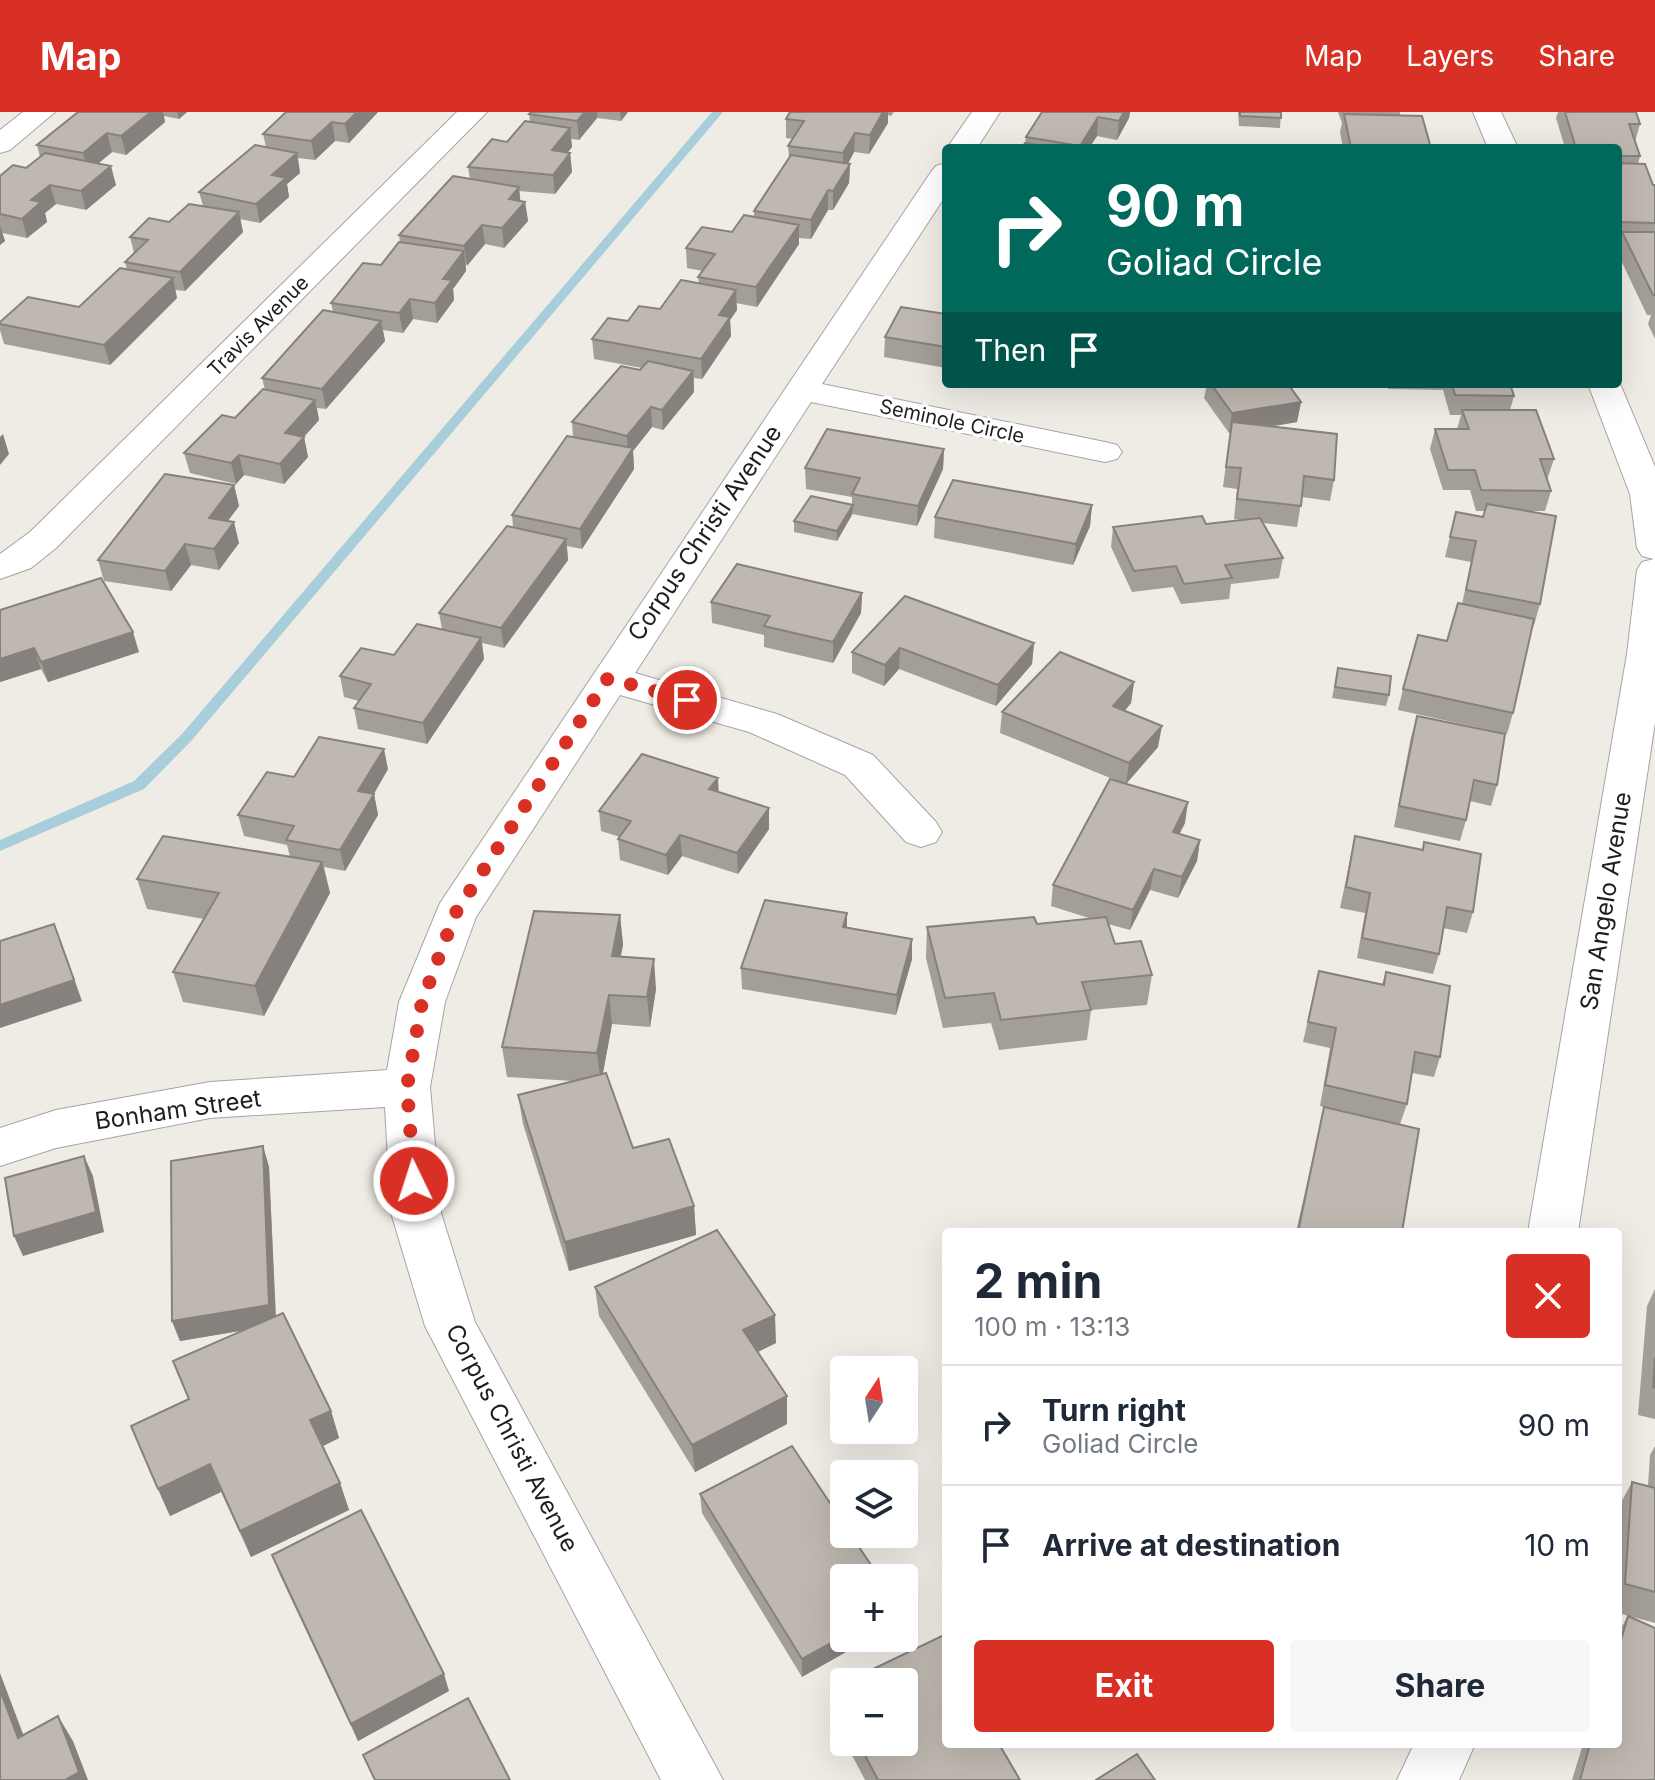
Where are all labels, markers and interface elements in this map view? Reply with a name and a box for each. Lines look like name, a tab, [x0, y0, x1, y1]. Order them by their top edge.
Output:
text: Map	[40, 33, 121, 79]
text: Map	[1304, 39, 1362, 73]
text: Layers	[1406, 39, 1494, 73]
text: Share	[1538, 39, 1615, 73]
text: 90 m	[1106, 172, 1245, 240]
icon: right	[974, 176, 1078, 280]
text: Goliad Circle	[1106, 240, 1323, 284]
street label: Travis Avenue	[203, 271, 313, 381]
icon: arrive	[1062, 328, 1106, 372]
text: Then	[974, 332, 1046, 368]
street label: Seminole Circle	[877, 394, 1027, 448]
street label: Corpus Christi Avenue	[622, 419, 788, 646]
pin	[653, 666, 721, 734]
icon: arrive	[665, 678, 709, 722]
street label: San Angelo Avenue	[1574, 790, 1637, 1012]
street label: Bonham Street	[93, 1083, 263, 1136]
position arrow	[372, 1139, 456, 1223]
text: 2 min	[974, 1251, 1102, 1310]
button: close	[1506, 1254, 1590, 1338]
text: 100 m · 13:13	[974, 1311, 1130, 1342]
street label: Corpus Christi Avenue	[440, 1319, 585, 1557]
north arrow	[830, 1356, 918, 1444]
map controls	[830, 1356, 918, 1756]
text: Turn right	[1042, 1392, 1186, 1428]
icon: right	[974, 1403, 1018, 1447]
text: 90 m	[1518, 1407, 1590, 1443]
text: Goliad Circle	[1042, 1428, 1198, 1459]
button: layers	[830, 1460, 918, 1548]
icon: arrive	[974, 1523, 1018, 1567]
text: Arrive at destination	[1042, 1527, 1340, 1563]
text: 10 m	[1524, 1527, 1590, 1563]
button: +	[830, 1564, 918, 1652]
button: Exit	[974, 1640, 1274, 1732]
button: Share	[1290, 1640, 1590, 1732]
button: −	[830, 1668, 918, 1756]

